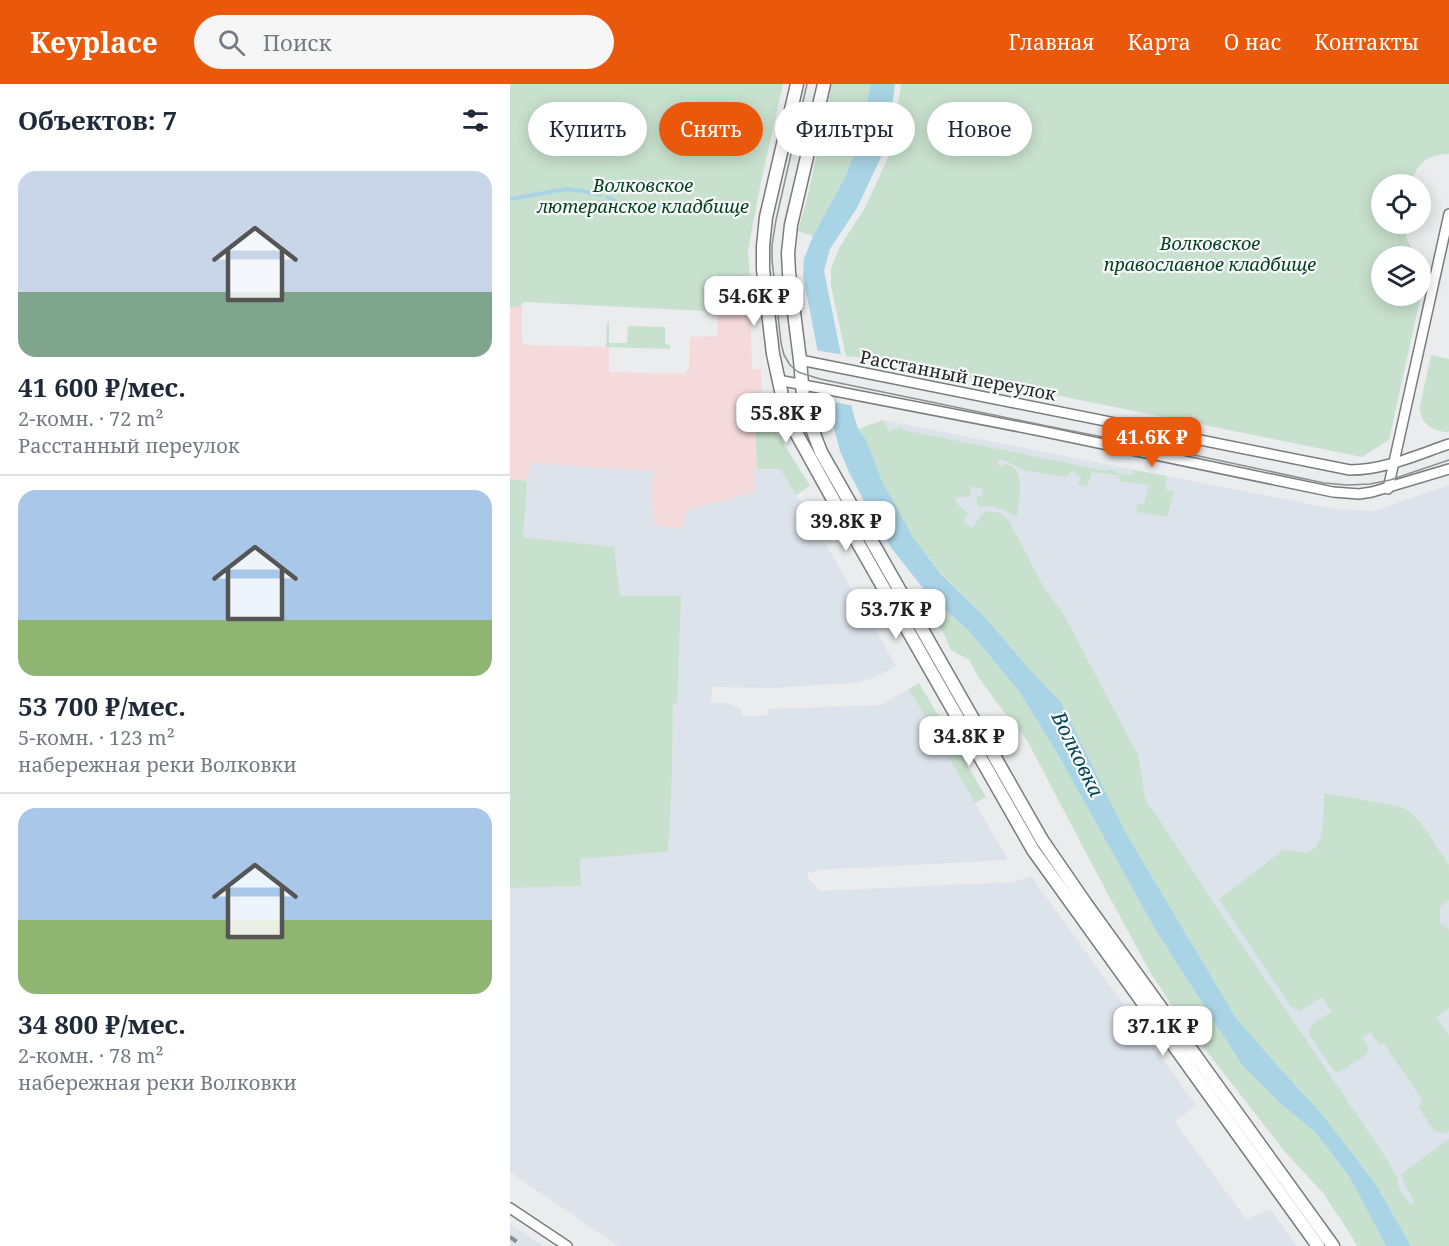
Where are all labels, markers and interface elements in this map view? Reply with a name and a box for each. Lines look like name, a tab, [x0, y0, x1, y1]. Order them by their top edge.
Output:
search box	[194, 15, 614, 69]
text: Keyplace	[30, 23, 158, 61]
icon: search	[215, 26, 248, 59]
text: Поиск	[263, 27, 331, 57]
text: Главная	[1008, 28, 1095, 56]
text: Карта	[1128, 28, 1191, 56]
text: О нас	[1224, 28, 1281, 56]
text: Контакты	[1314, 28, 1419, 56]
text: Объектов: 7	[18, 102, 177, 138]
chip: Купить	[528, 102, 647, 156]
chip: Снять	[659, 102, 763, 156]
chip: Фильтры	[775, 102, 915, 156]
chip: Новое	[927, 102, 1032, 156]
icon: filters	[459, 104, 492, 137]
park label: Волковское лютеранское кладбище	[536, 173, 749, 218]
map controls	[1371, 174, 1431, 306]
button: locate	[1371, 174, 1431, 234]
icon: home	[201, 210, 309, 318]
park label: Волковское православное кладбище	[1104, 231, 1316, 276]
button: layers	[1371, 246, 1431, 306]
pin: 54.6K ₽	[699, 276, 809, 327]
text: 54.6K ₽	[718, 282, 790, 309]
street label: Расстанный переулок	[858, 344, 1058, 406]
text: 41 600 ₽/мес.	[18, 369, 186, 405]
pin: 55.8K ₽	[731, 393, 841, 444]
text: 55.8K ₽	[750, 399, 822, 426]
text: 2-комн. · 72 m²	[18, 405, 164, 432]
pin: 41.6K ₽	[1097, 417, 1207, 468]
text: 41.6K ₽	[1116, 423, 1188, 450]
text: Расстанный переулок	[18, 432, 240, 459]
pin: 39.8K ₽	[791, 501, 901, 552]
text: 39.8K ₽	[810, 507, 882, 534]
icon: home	[201, 529, 309, 637]
pin: 53.7K ₽	[841, 589, 951, 640]
text: 53.7K ₽	[860, 595, 932, 622]
text: 53 700 ₽/мес.	[18, 688, 186, 724]
water label: Волковка	[1045, 706, 1110, 801]
pin: 34.8K ₽	[914, 716, 1024, 767]
text: 34.8K ₽	[933, 722, 1005, 749]
text: 5-комн. · 123 m²	[18, 724, 175, 751]
text: набережная реки Волковки	[18, 751, 297, 778]
icon: home	[201, 847, 309, 955]
text: 34 800 ₽/мес.	[18, 1006, 186, 1042]
pin: 37.1K ₽	[1108, 1006, 1218, 1057]
text: 37.1K ₽	[1127, 1012, 1199, 1039]
text: 2-комн. · 78 m²	[18, 1042, 164, 1069]
text: набережная реки Волковки	[18, 1069, 297, 1096]

